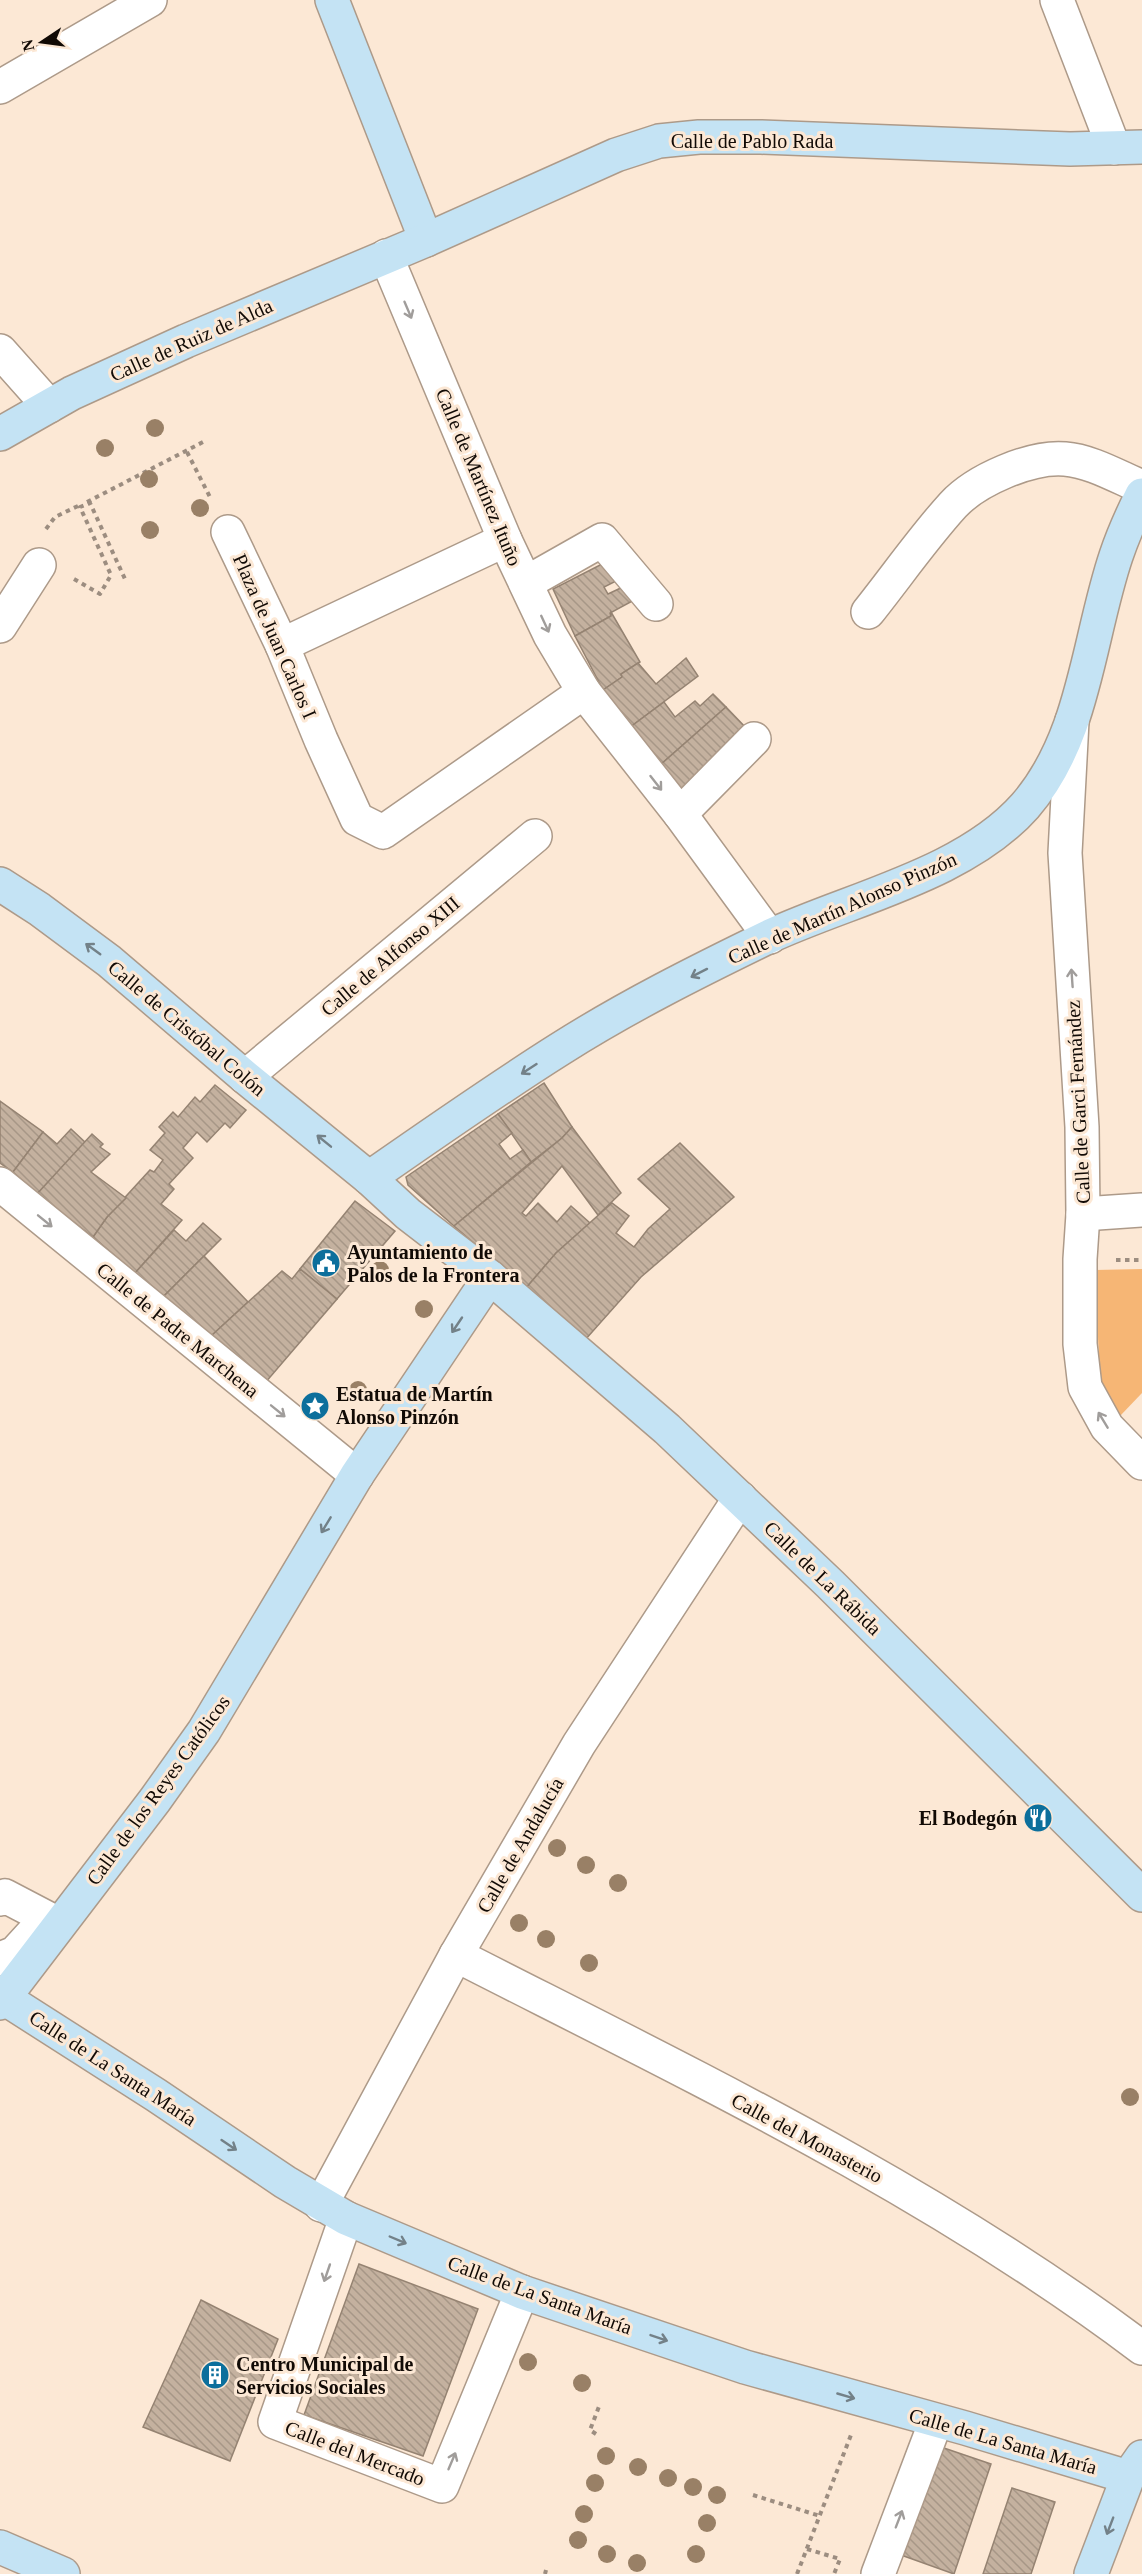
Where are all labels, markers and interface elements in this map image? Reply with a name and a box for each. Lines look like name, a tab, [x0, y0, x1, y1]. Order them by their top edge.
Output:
north arrow	[12, 12, 72, 72]
text: N	[18, 37, 37, 53]
street label: Calle de Pablo Rada	[671, 130, 833, 152]
street label: Calle de Ruiz de Alda	[106, 294, 276, 386]
one-way arrow	[403, 300, 414, 319]
street label: Calle de Martínez Ituño	[432, 385, 526, 569]
street label: Plaza de Juan Carlos I	[229, 550, 321, 722]
one-way arrow	[539, 614, 551, 632]
one-way arrow	[649, 775, 662, 791]
street label: Calle de Martín Alonso Pinzón	[724, 848, 960, 968]
street label: Calle de Alfonso XIII	[316, 892, 464, 1020]
one-way arrow	[86, 943, 102, 956]
street label: Calle de Cristóbal Colón	[104, 956, 270, 1100]
one-way arrow	[690, 967, 708, 979]
one-way arrow	[1067, 969, 1078, 989]
street label: Calle de Garci Fernández	[1062, 1000, 1094, 1204]
one-way arrow	[522, 1063, 538, 1075]
one-way arrow	[316, 1135, 332, 1148]
one-way arrow	[37, 1215, 53, 1228]
place label: Ayuntamiento de Palos de la Frontera	[347, 1241, 519, 1286]
public building icon: Ayuntamiento de Palos de la Frontera	[310, 1247, 342, 1279]
street label: Calle de Padre Marchena	[93, 1258, 263, 1402]
one-way arrow	[451, 1316, 463, 1333]
place label: Estatua de Martín Alonso Pinzón	[336, 1383, 493, 1428]
place icon: Estatua de Martín Alonso Pinzón	[299, 1390, 331, 1422]
one-way arrow	[269, 1404, 285, 1417]
one-way arrow	[1097, 1412, 1109, 1429]
one-way arrow	[320, 1516, 332, 1533]
street label: Calle de La Rábida	[760, 1517, 886, 1639]
street label: Calle de los Reyes Católicos	[82, 1691, 235, 1890]
street label: Calle de Andalucía	[472, 1774, 568, 1916]
restaurant icon: El Bodegón	[1022, 1802, 1054, 1834]
place label: El Bodegón	[919, 1807, 1017, 1830]
street label: Calle de La Santa María	[26, 2006, 201, 2130]
street label: Calle del Monasterio	[728, 2089, 886, 2187]
one-way arrow	[220, 2139, 237, 2151]
one-way arrow	[389, 2235, 407, 2246]
street label: Calle de La Santa María	[445, 2251, 635, 2339]
one-way arrow	[320, 2264, 331, 2282]
one-way arrow	[649, 2334, 668, 2345]
place label: Centro Municipal de Servicios Sociales	[236, 2353, 414, 2398]
building icon: Centro Municipal de Servicios Sociales	[199, 2359, 231, 2391]
one-way arrow	[836, 2390, 855, 2402]
street label: Calle de La Santa María	[907, 2404, 1100, 2478]
street label: Calle del Mercado	[282, 2416, 428, 2490]
one-way arrow	[447, 2452, 458, 2471]
one-way arrow	[894, 2510, 905, 2529]
one-way arrow	[1103, 2516, 1114, 2535]

